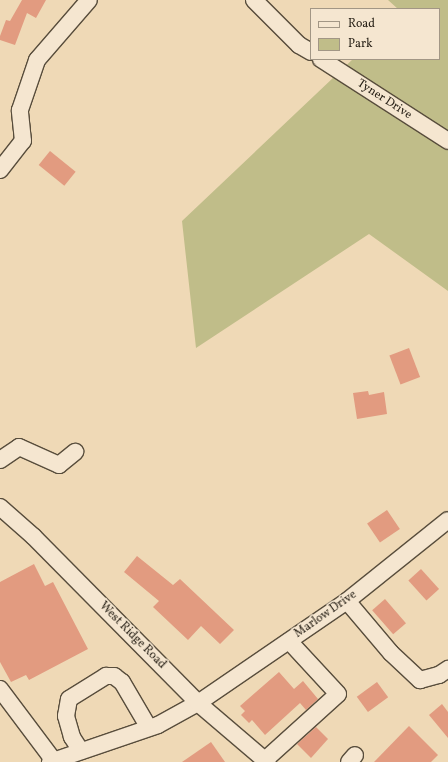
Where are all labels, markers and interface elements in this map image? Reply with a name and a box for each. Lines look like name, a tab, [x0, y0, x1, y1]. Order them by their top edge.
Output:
legend	[310, 8, 440, 60]
text: Road	[348, 16, 375, 32]
text: Park	[348, 36, 373, 52]
street label: Tyner Drive	[354, 77, 414, 123]
street label: Marlow Drive	[292, 588, 360, 642]
street label: West Ridge Road	[96, 600, 168, 672]

